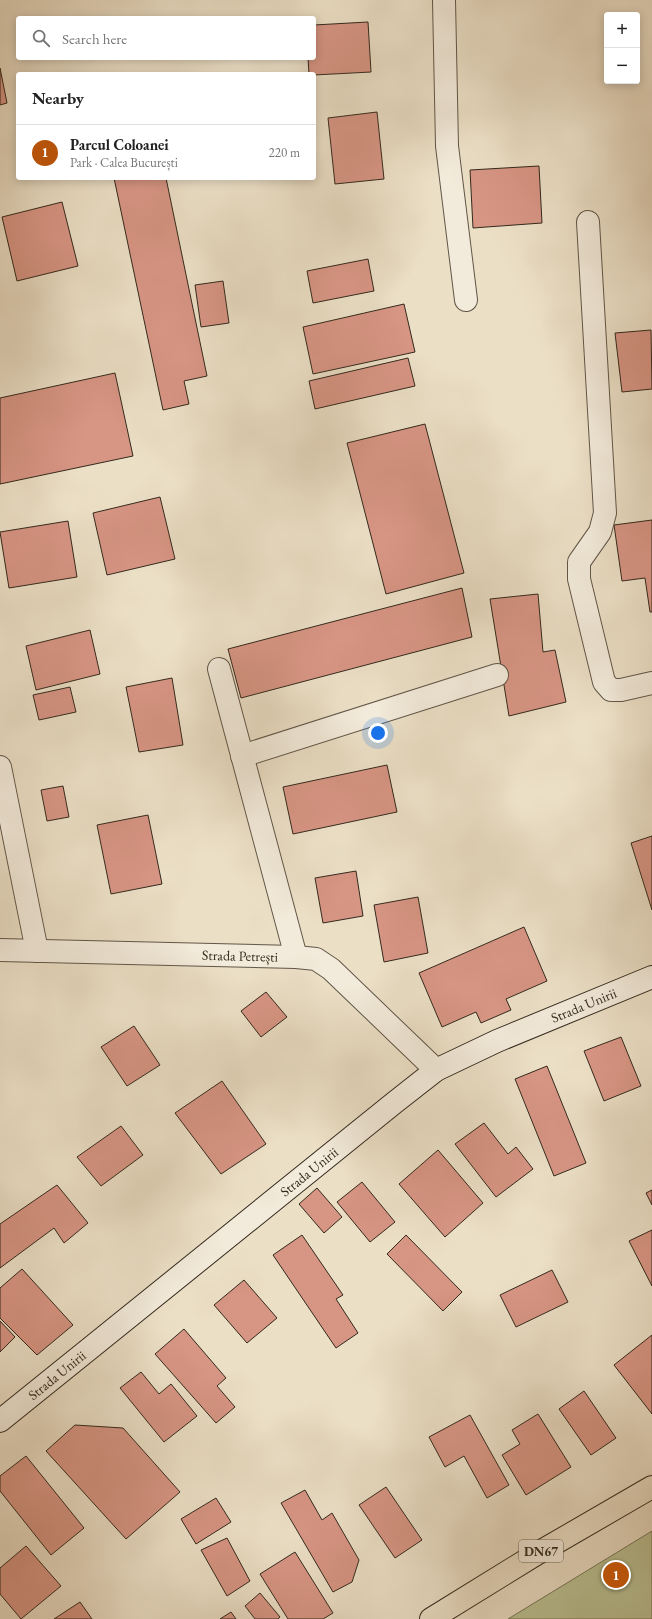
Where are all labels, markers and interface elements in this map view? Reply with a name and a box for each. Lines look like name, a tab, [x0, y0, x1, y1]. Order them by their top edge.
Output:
map controls	[604, 12, 640, 84]
button: +	[604, 12, 640, 48]
search box	[16, 16, 316, 60]
icon: search	[30, 27, 52, 49]
text: Search here	[62, 29, 127, 48]
button: −	[604, 48, 640, 84]
text: Nearby	[32, 87, 84, 109]
text: Parcul Coloanei	[70, 135, 169, 154]
text: 1	[42, 144, 48, 161]
text: 220 m	[269, 144, 300, 161]
text: Park · Calea București	[70, 154, 178, 171]
your location	[368, 723, 388, 743]
street label: Strada Petrești	[202, 946, 279, 966]
street label: Strada Unirii	[548, 983, 620, 1027]
street label: Strada Unirii	[276, 1142, 342, 1200]
street label: Strada Unirii	[24, 1346, 90, 1404]
road number: DN67	[519, 1540, 563, 1562]
pin: 1	[603, 1560, 629, 1590]

